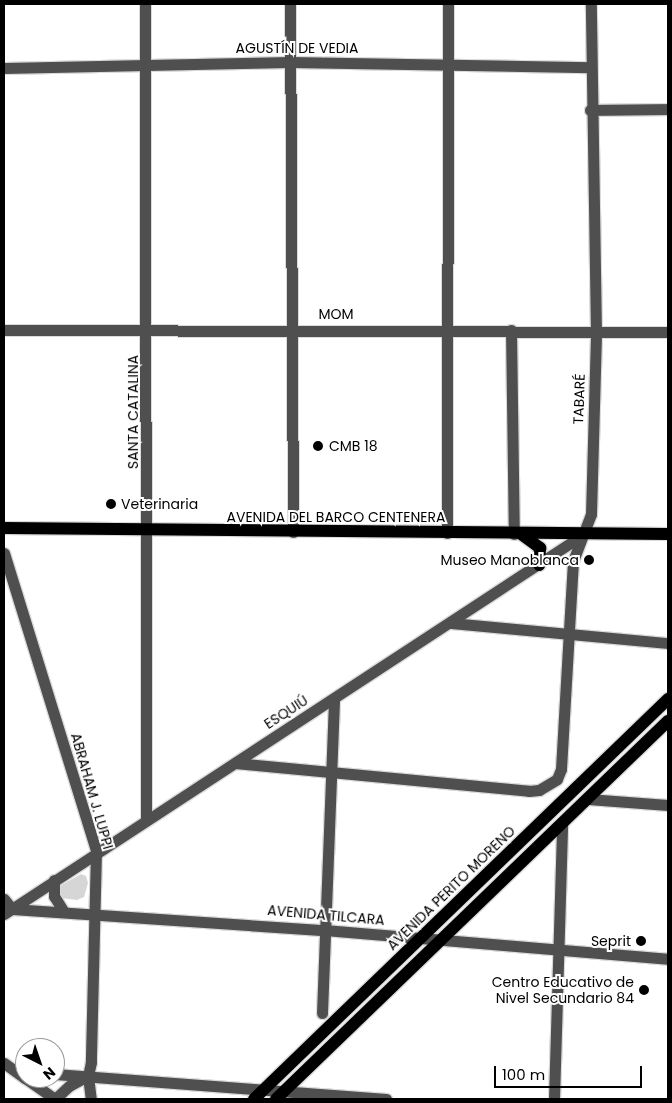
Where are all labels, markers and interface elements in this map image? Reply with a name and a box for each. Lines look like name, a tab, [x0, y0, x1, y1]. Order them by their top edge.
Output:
street label: AGUSTÍN DE VEDIA	[236, 40, 358, 56]
street label: MOM	[318, 306, 354, 322]
street label: SANTA CATALINA	[125, 355, 141, 469]
street label: TABARÉ	[570, 373, 588, 425]
place label: CMB 18	[329, 438, 377, 454]
marker: CMB 18	[311, 439, 325, 453]
place label: Veterinaria	[121, 496, 198, 512]
marker: Veterinaria	[105, 498, 117, 510]
street label: AVENIDA DEL BARCO CENTENERA	[227, 509, 445, 525]
place label: Museo Manoblanca	[441, 552, 579, 568]
marker: Museo Manoblanca	[583, 554, 595, 566]
street label: ESQUIÚ	[261, 692, 311, 732]
street label: ABRAHAM J. LUPPI	[67, 731, 117, 851]
street label: AVENIDA PERITO MORENO	[383, 822, 519, 954]
street label: AVENIDA TILCARA	[267, 902, 385, 928]
place label: Seprit	[591, 933, 631, 949]
marker: Seprit	[635, 935, 647, 947]
place label: Centro Educativo de Nivel Secundario 84	[492, 974, 634, 1006]
marker: Centro Educativo de Nivel Secundario 84	[638, 984, 650, 996]
north arrow	[15, 1038, 65, 1088]
scale bar	[497, 1056, 644, 1088]
text: N	[39, 1063, 60, 1085]
text: 100 m	[502, 1064, 545, 1085]

